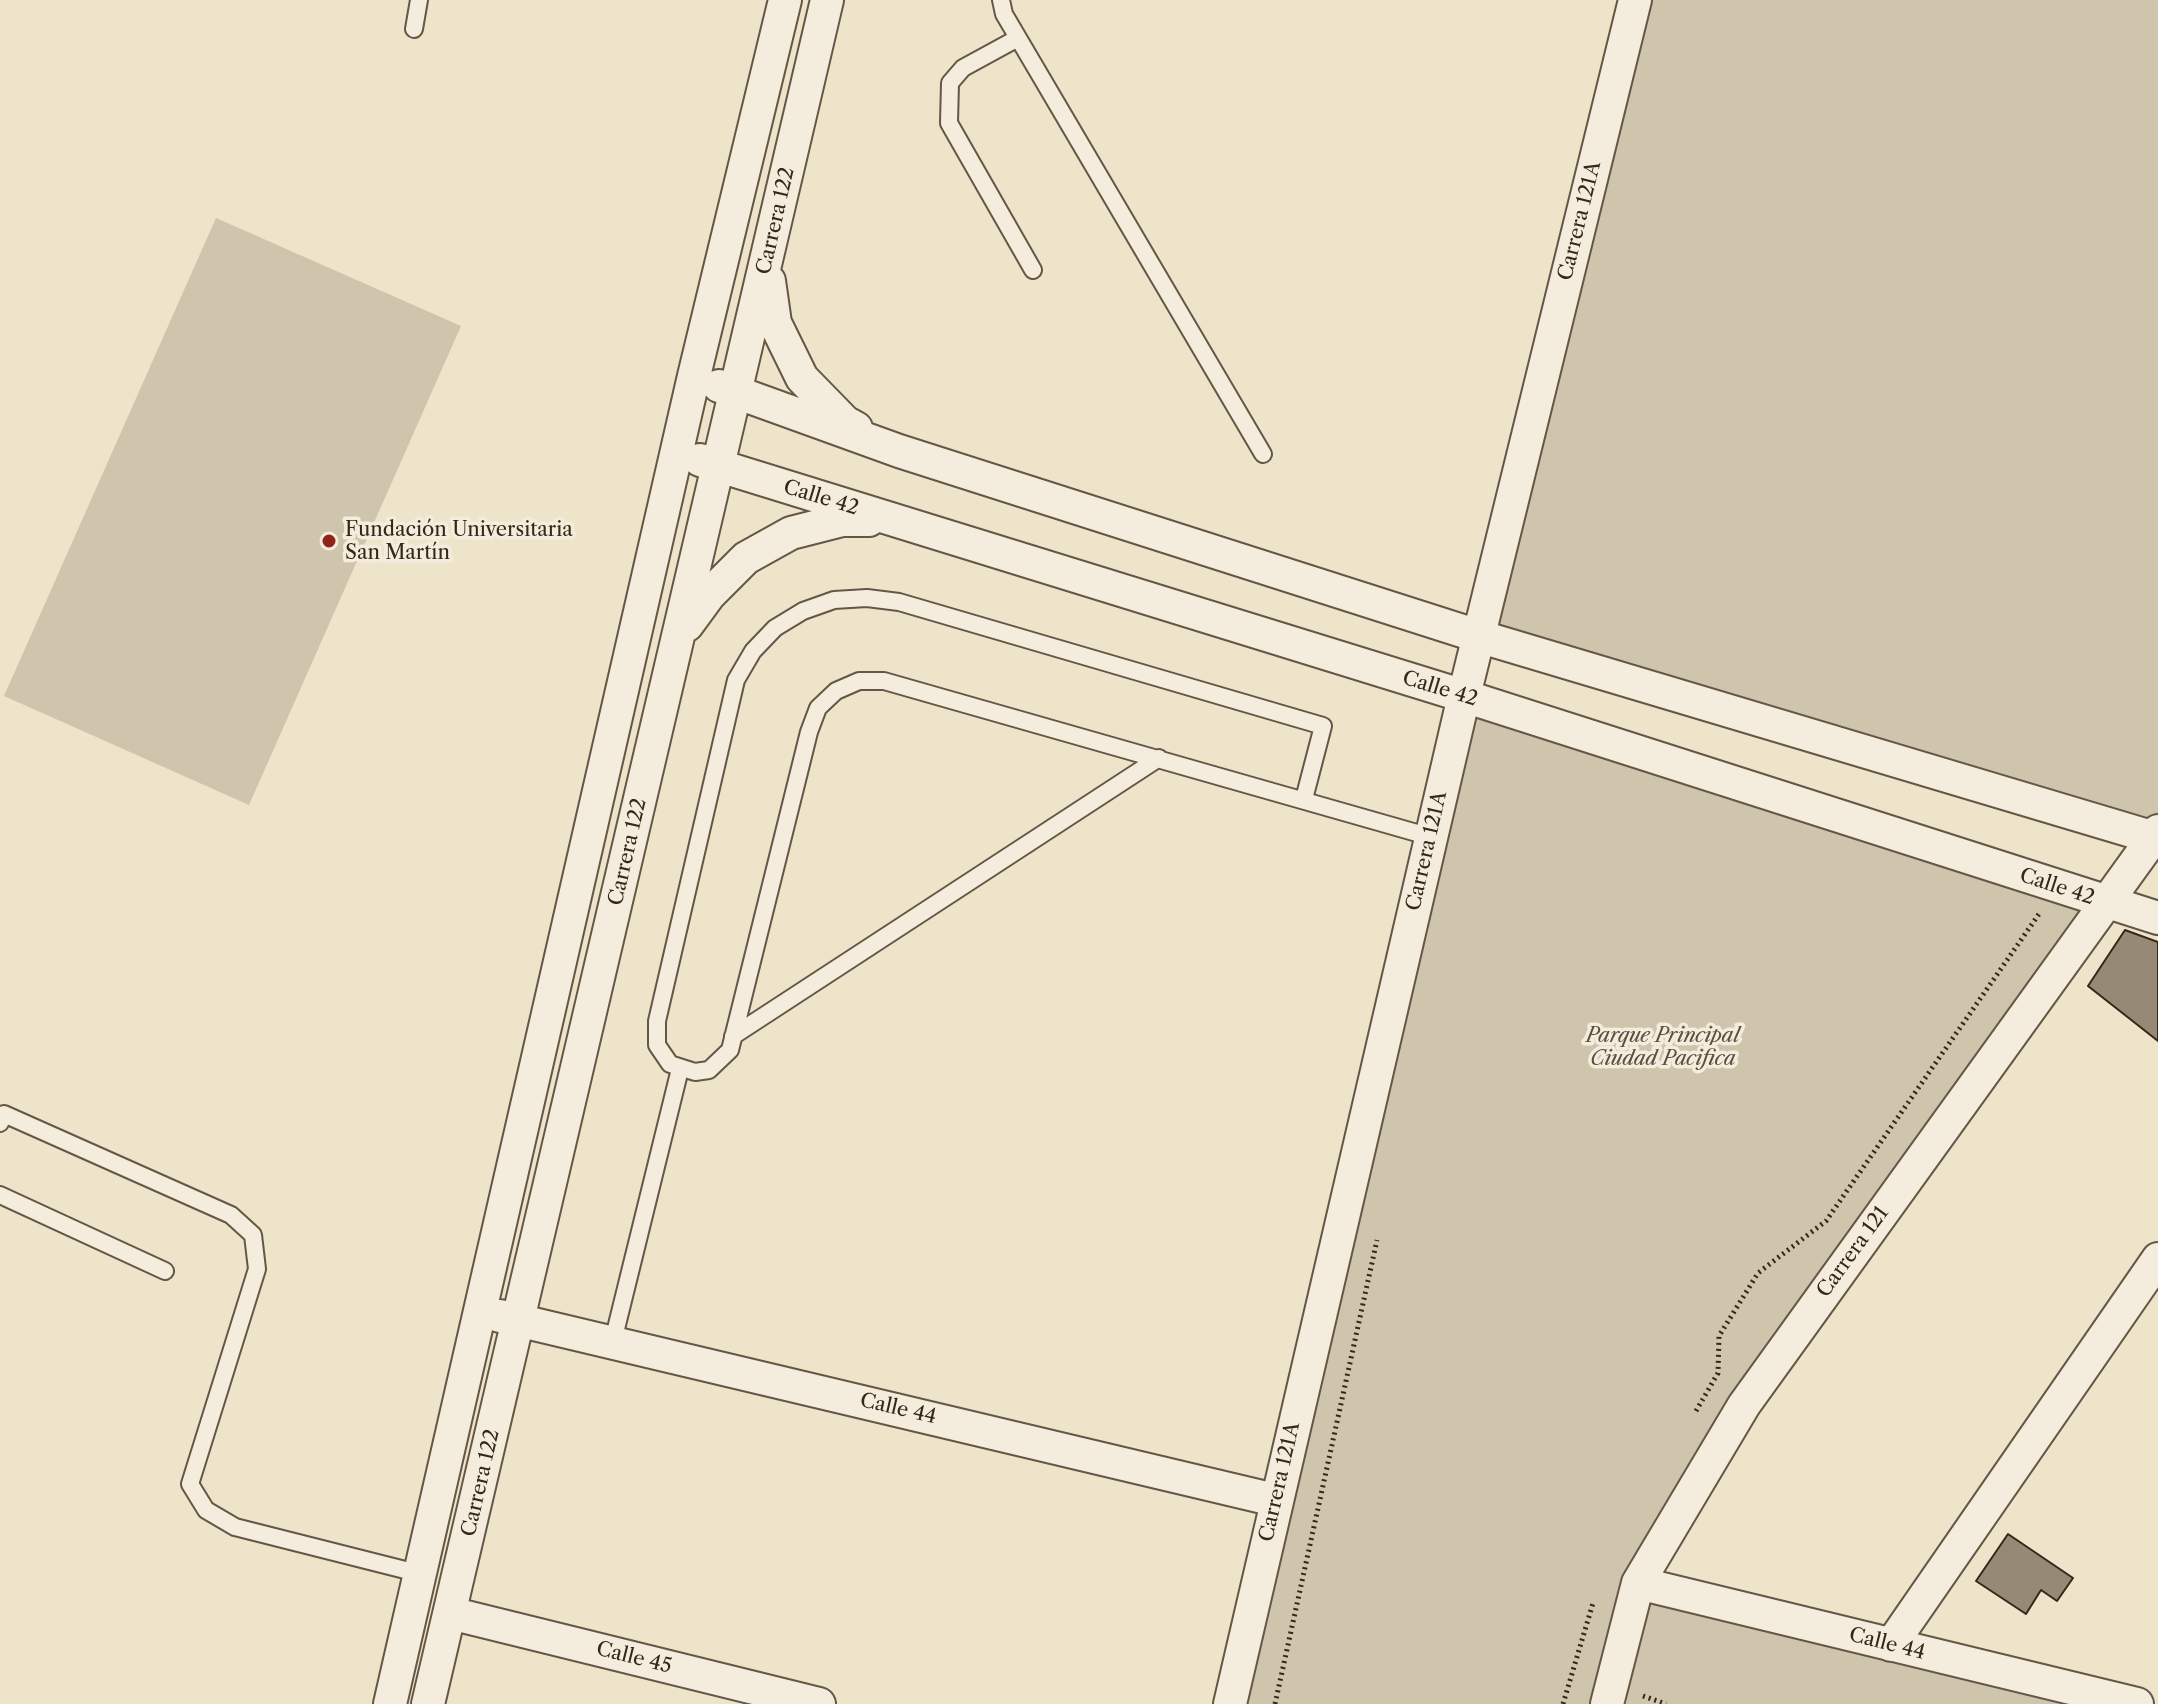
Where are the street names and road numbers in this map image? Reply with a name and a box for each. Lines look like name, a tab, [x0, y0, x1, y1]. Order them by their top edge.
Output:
street label: Carrera 121A	[1554, 159, 1606, 283]
street label: Carrera 122	[752, 165, 800, 277]
street label: Calle 42	[780, 475, 862, 521]
street label: Calle 42	[1399, 666, 1481, 712]
street label: Carrera 121A	[1402, 789, 1452, 913]
street label: Carrera 122	[604, 796, 652, 908]
street label: Calle 42	[2016, 864, 2098, 910]
street label: Carrera 121	[1812, 1202, 1894, 1302]
street label: Calle 44	[858, 1389, 938, 1429]
street label: Carrera 121A	[1255, 1420, 1305, 1544]
street label: Carrera 122	[457, 1427, 505, 1539]
street label: Calle 44	[1846, 1623, 1928, 1665]
street label: Calle 45	[594, 1637, 674, 1679]

